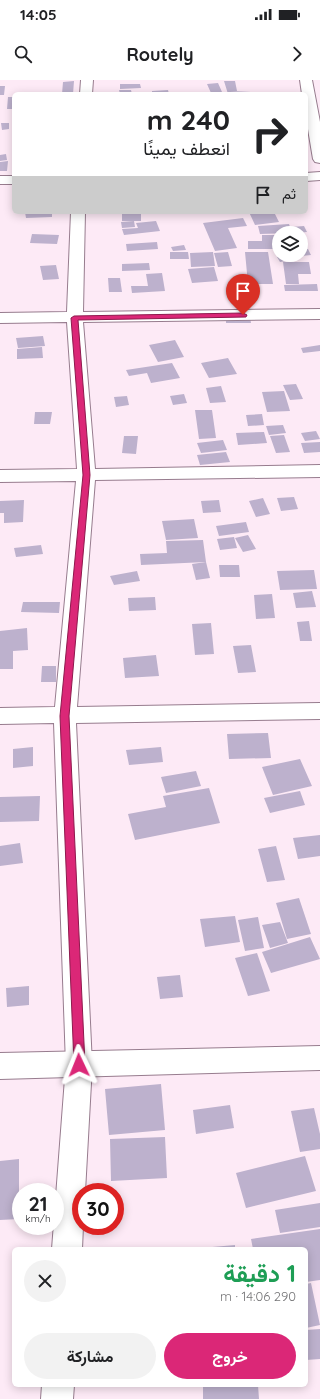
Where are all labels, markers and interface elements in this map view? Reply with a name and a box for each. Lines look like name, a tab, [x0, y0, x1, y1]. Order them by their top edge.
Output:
text: 14:05	[20, 5, 57, 24]
icon: search	[12, 43, 34, 65]
text: Routely	[126, 43, 194, 66]
icon: forward	[286, 43, 308, 65]
text: 240 m	[147, 102, 230, 137]
icon: right	[244, 108, 296, 160]
text: انعطف يمينًا	[143, 137, 230, 160]
icon: arrive	[252, 184, 274, 206]
text: ثم	[282, 184, 296, 203]
map controls	[272, 226, 308, 262]
button: layers	[272, 226, 308, 262]
pin	[226, 274, 260, 315]
icon: arrive	[232, 280, 254, 302]
position arrow	[58, 1044, 100, 1086]
speed limit sign: 30	[72, 1183, 124, 1235]
text: 21	[28, 1191, 48, 1216]
text: km/h	[25, 1212, 51, 1225]
text: 1 دقيقة	[223, 1258, 296, 1288]
button: close	[24, 1260, 66, 1302]
text: 290 m · 14:06	[220, 1288, 296, 1304]
button: مشاركة	[24, 1333, 156, 1379]
button: خروج	[164, 1333, 296, 1379]

